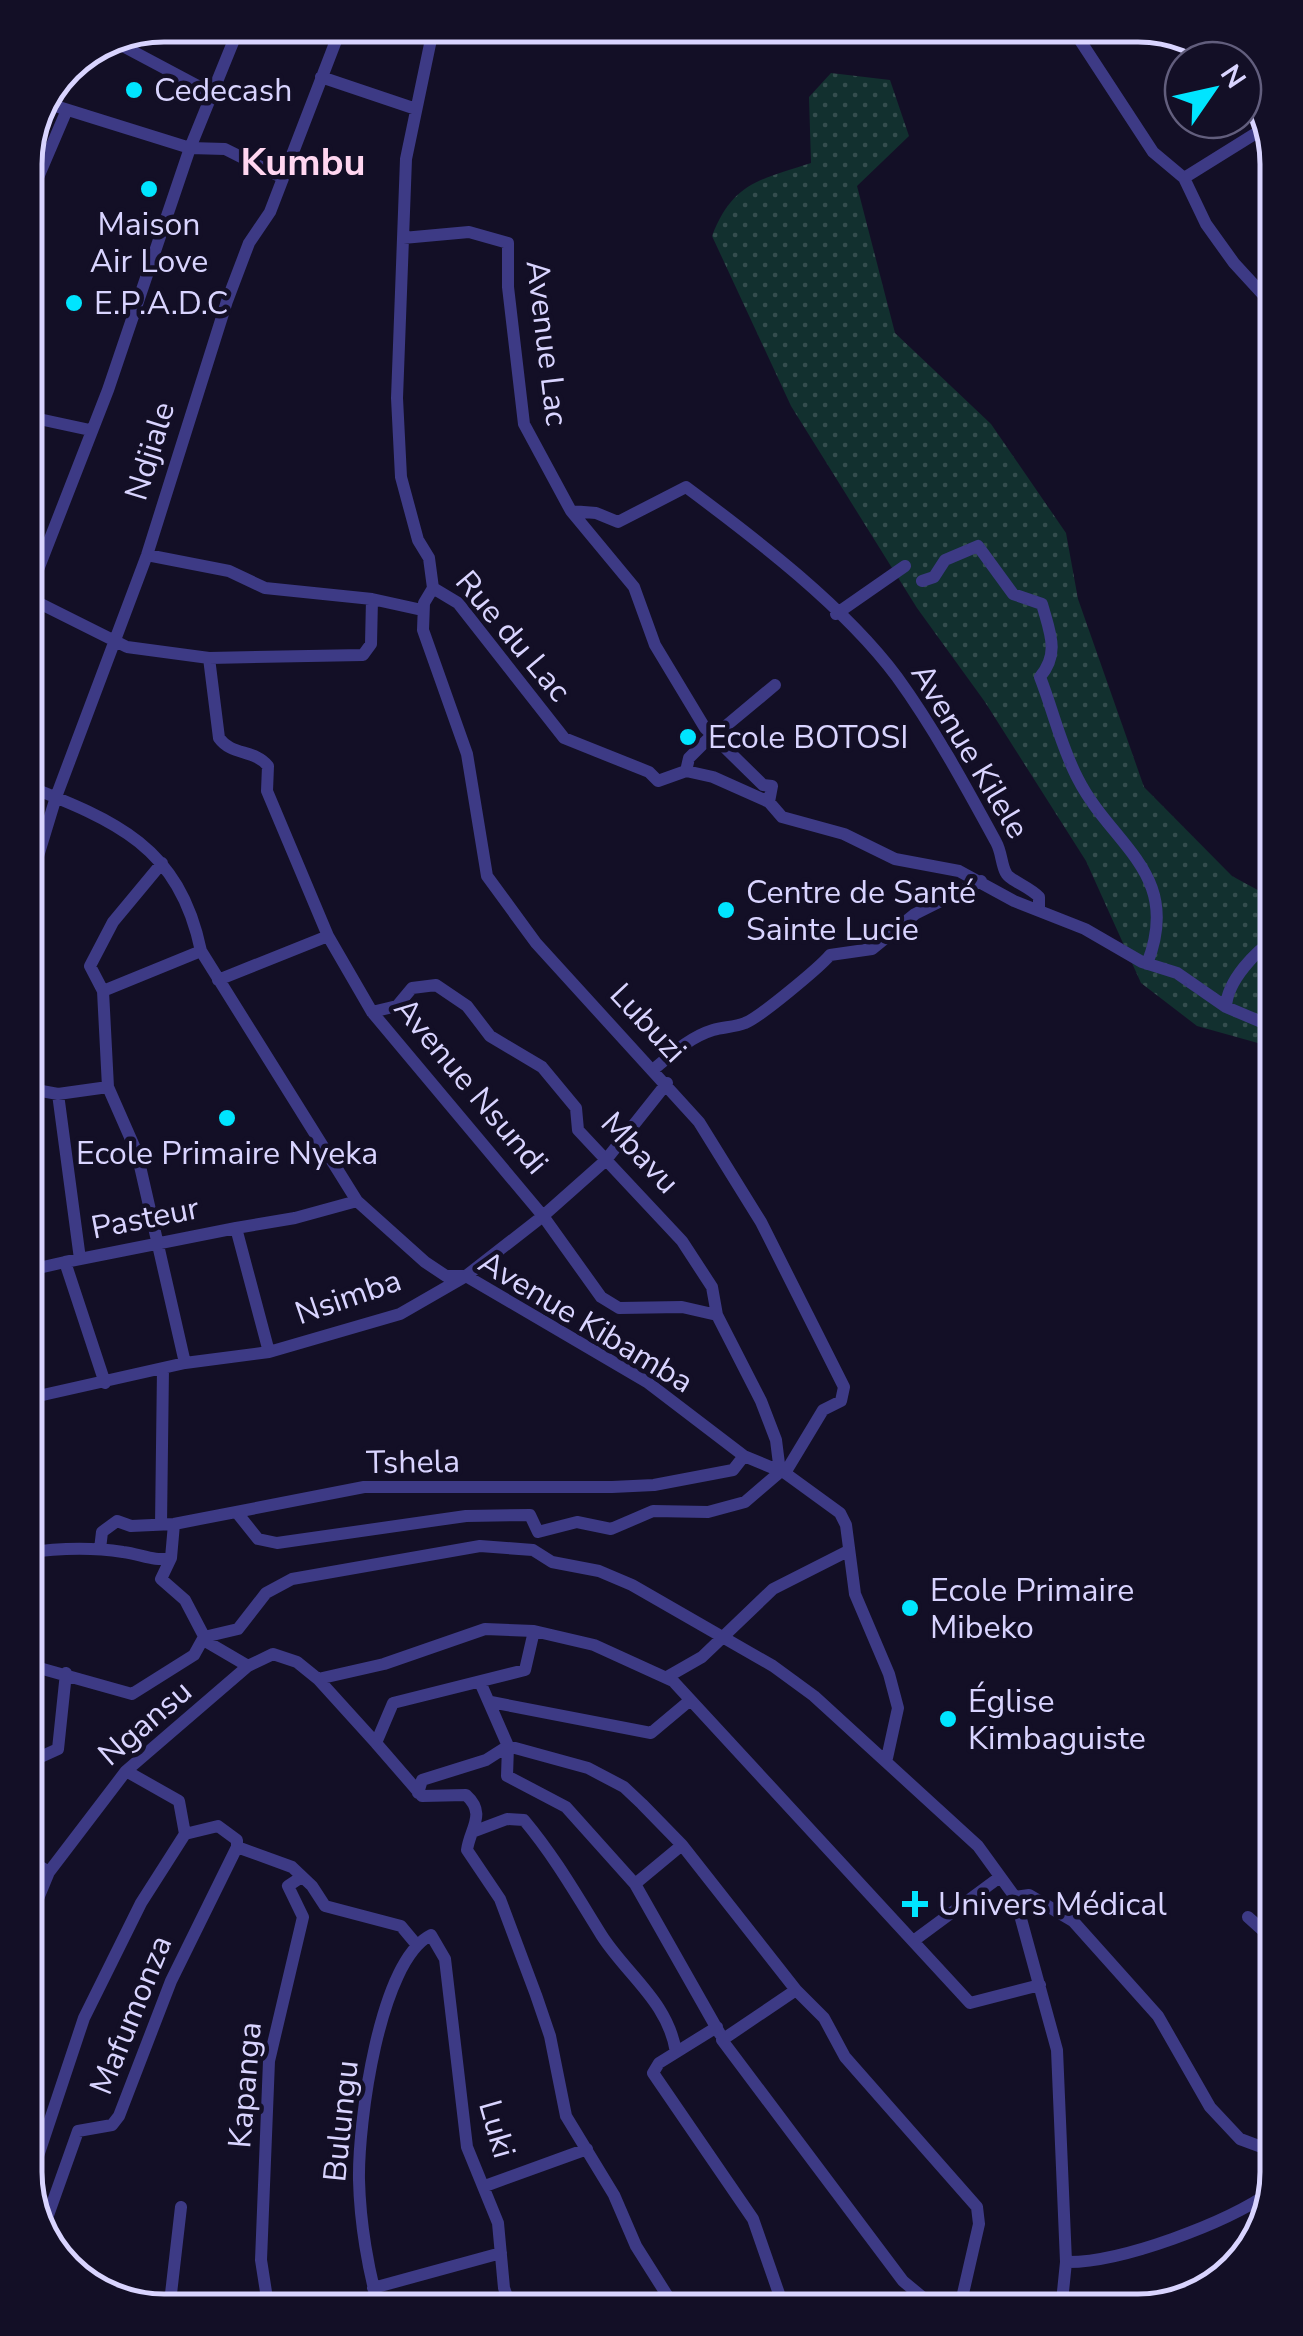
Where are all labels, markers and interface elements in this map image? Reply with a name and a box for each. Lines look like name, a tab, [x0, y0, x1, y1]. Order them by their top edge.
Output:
north arrow	[1163, 40, 1263, 140]
text: N	[1211, 57, 1255, 96]
place label: Cedecash	[154, 69, 292, 112]
marker: Cedecash	[123, 79, 145, 101]
district label: Kumbu	[241, 137, 365, 188]
marker: Maison Air Love	[138, 178, 160, 200]
place label: Maison Air Love	[90, 203, 208, 283]
street label: Avenue Lac	[516, 258, 578, 428]
place label: E.P.A.D.C	[94, 282, 228, 325]
marker: E.P.A.D.C	[63, 292, 85, 314]
street label: Ndjiale	[115, 397, 185, 505]
street label: Rue du Lac	[446, 561, 581, 711]
street label: Avenue Kilele	[901, 655, 1039, 847]
place label: Ecole BOTOSI	[708, 716, 908, 759]
marker: Ecole BOTOSI	[677, 726, 699, 748]
place label: Centre de Santé Sainte Lucie	[746, 871, 976, 951]
marker: Centre de Santé Sainte Lucie	[715, 899, 737, 921]
street label: Lubuzi	[600, 974, 696, 1072]
street label: Avenue Nsundi	[384, 989, 558, 1183]
street label: Mbavu	[591, 1103, 689, 1203]
marker: Ecole Primaire Nyeka	[216, 1107, 238, 1129]
place label: Ecole Primaire Nyeka	[76, 1132, 378, 1175]
street label: Pasteur	[87, 1186, 203, 1250]
street label: Avenue Kibamba	[471, 1241, 701, 1403]
street label: Nsimba	[289, 1259, 407, 1335]
street label: Tshela	[366, 1440, 460, 1484]
place label: Ecole Primaire Mibeko	[930, 1569, 1134, 1649]
marker: Ecole Primaire Mibeko	[899, 1597, 921, 1619]
street label: Ngansu	[89, 1670, 201, 1776]
place label: Église Kimbaguiste	[968, 1680, 1146, 1760]
marker: Église Kimbaguiste	[937, 1708, 959, 1730]
place label: Univers Médical	[938, 1883, 1167, 1926]
marker: Univers Médical	[902, 1891, 928, 1917]
street label: Mafumonza	[80, 1929, 182, 2101]
street label: Kapanga	[218, 2020, 272, 2150]
street label: Bulungu	[313, 2058, 369, 2184]
street label: Luki	[468, 2095, 526, 2163]

